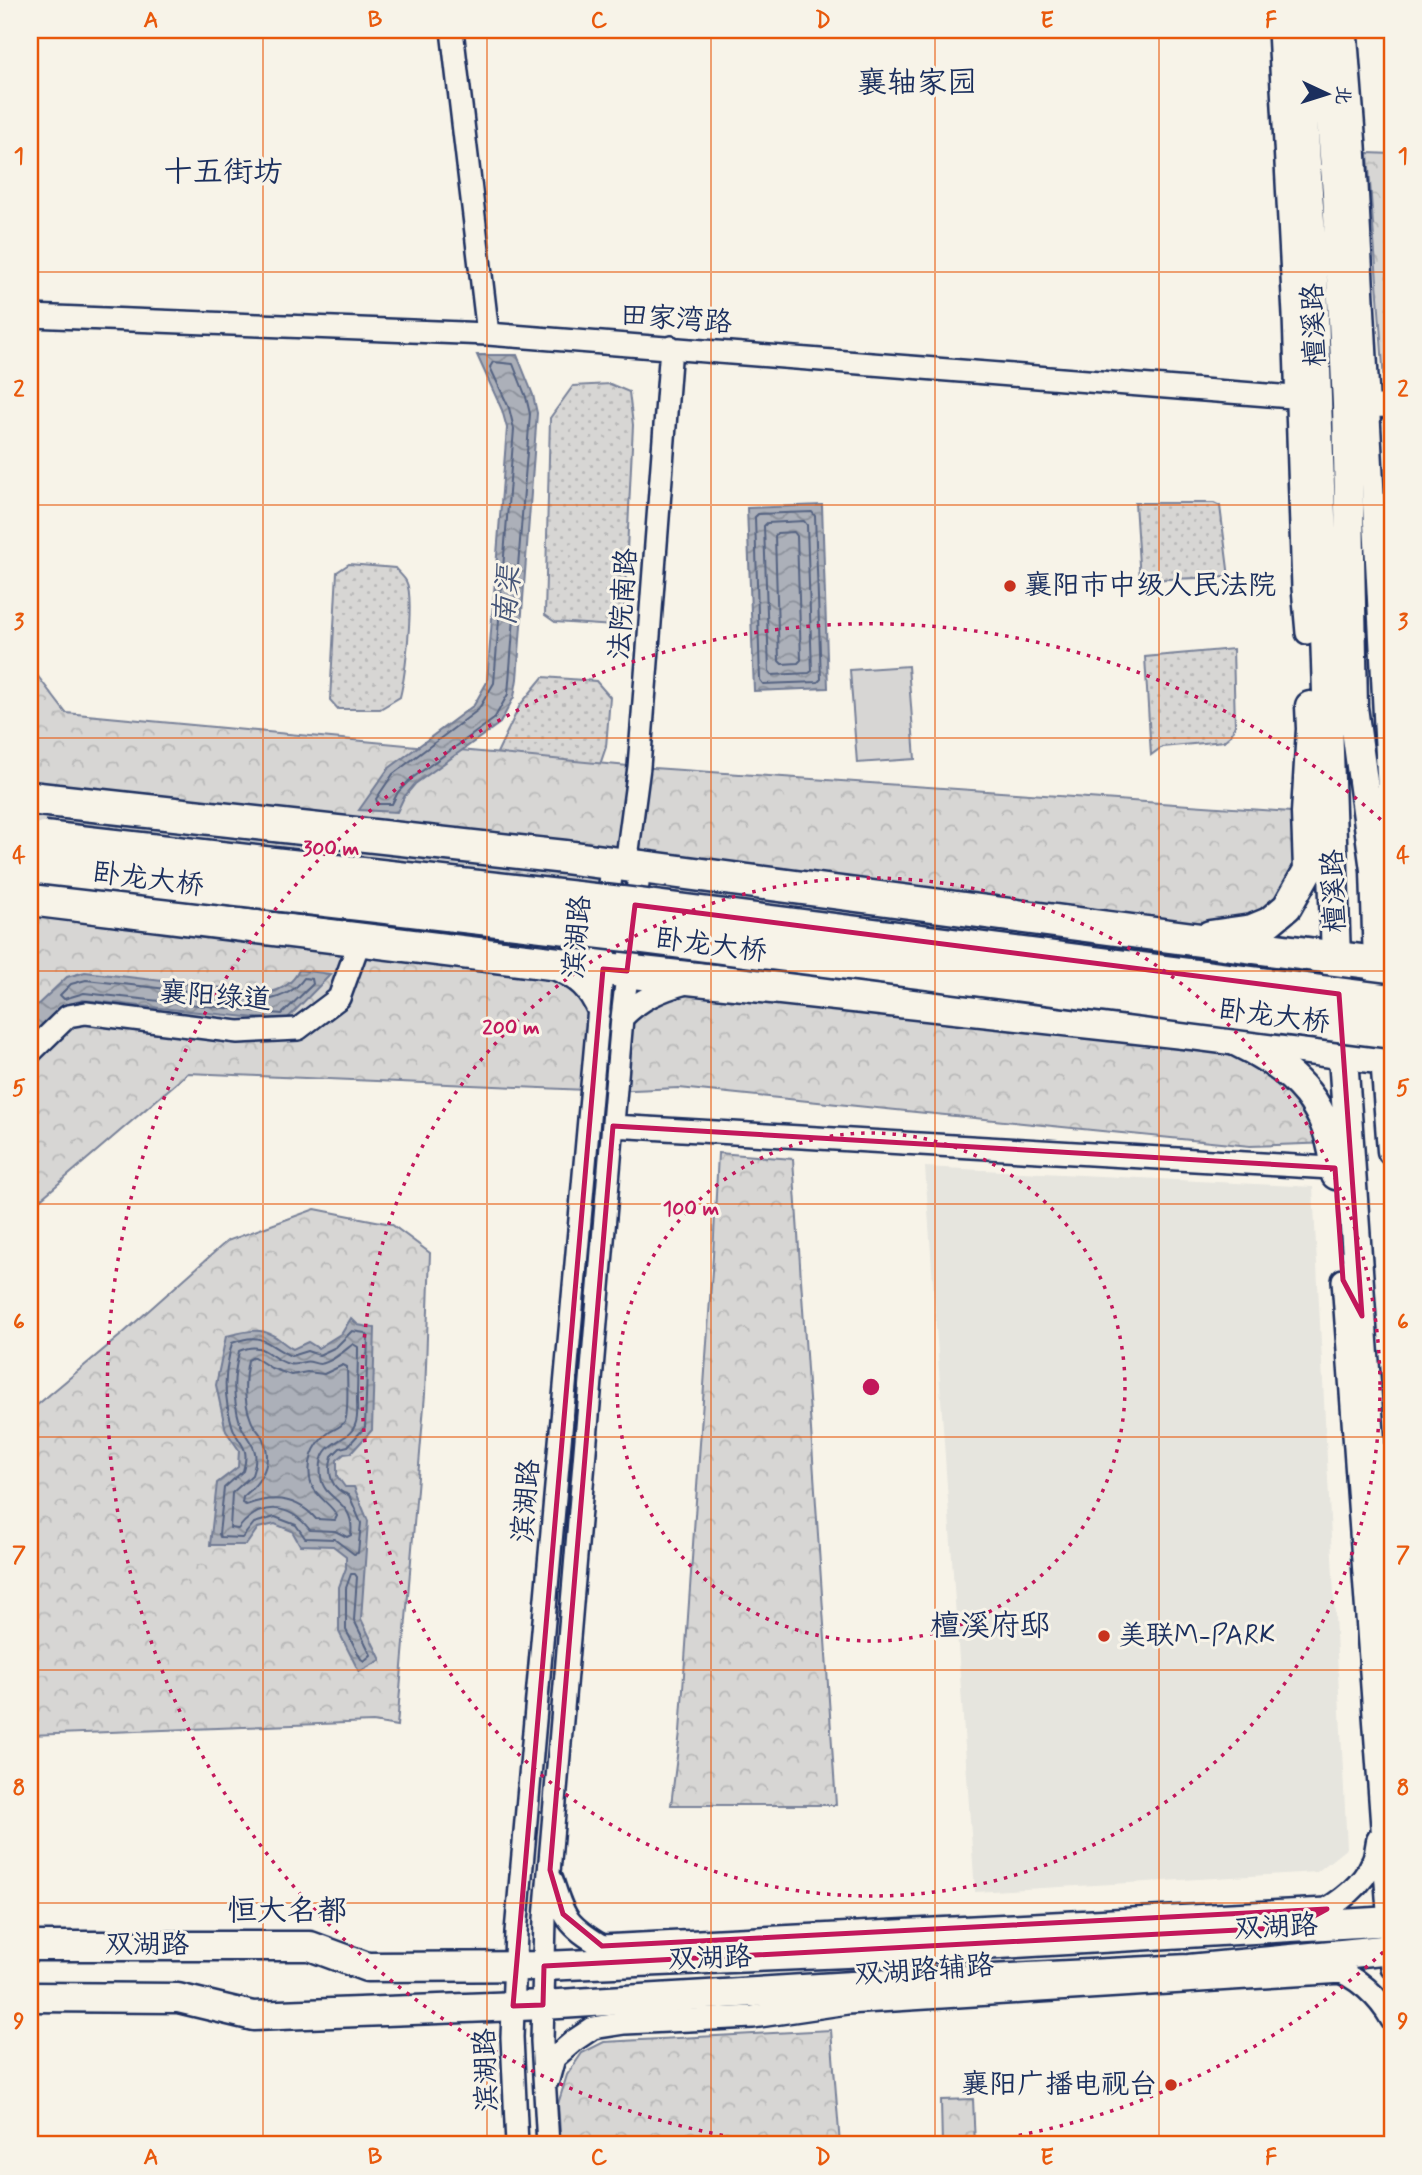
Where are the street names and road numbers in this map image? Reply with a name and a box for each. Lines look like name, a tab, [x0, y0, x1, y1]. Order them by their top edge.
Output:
street label: 檀溪路	[1295, 282, 1335, 368]
street label: 田家湾路	[619, 298, 733, 342]
street label: 法院南路	[602, 547, 646, 661]
street label: 檀溪路	[1315, 848, 1355, 934]
street label: 卧龙大桥	[90, 855, 206, 905]
street label: 滨湖路	[556, 894, 600, 980]
street label: 卧龙大桥	[653, 921, 769, 971]
street label: 襄阳绿道	[158, 975, 272, 1019]
street label: 卧龙大桥	[1216, 992, 1332, 1042]
street label: 滨湖路	[505, 1458, 549, 1544]
street label: 双湖路	[1233, 1907, 1319, 1949]
street label: 双湖路	[105, 1927, 189, 1964]
street label: 双湖路	[667, 1939, 753, 1979]
street label: 双湖路辅路	[853, 1948, 995, 1994]
street label: 滨湖路	[467, 2027, 507, 2113]

